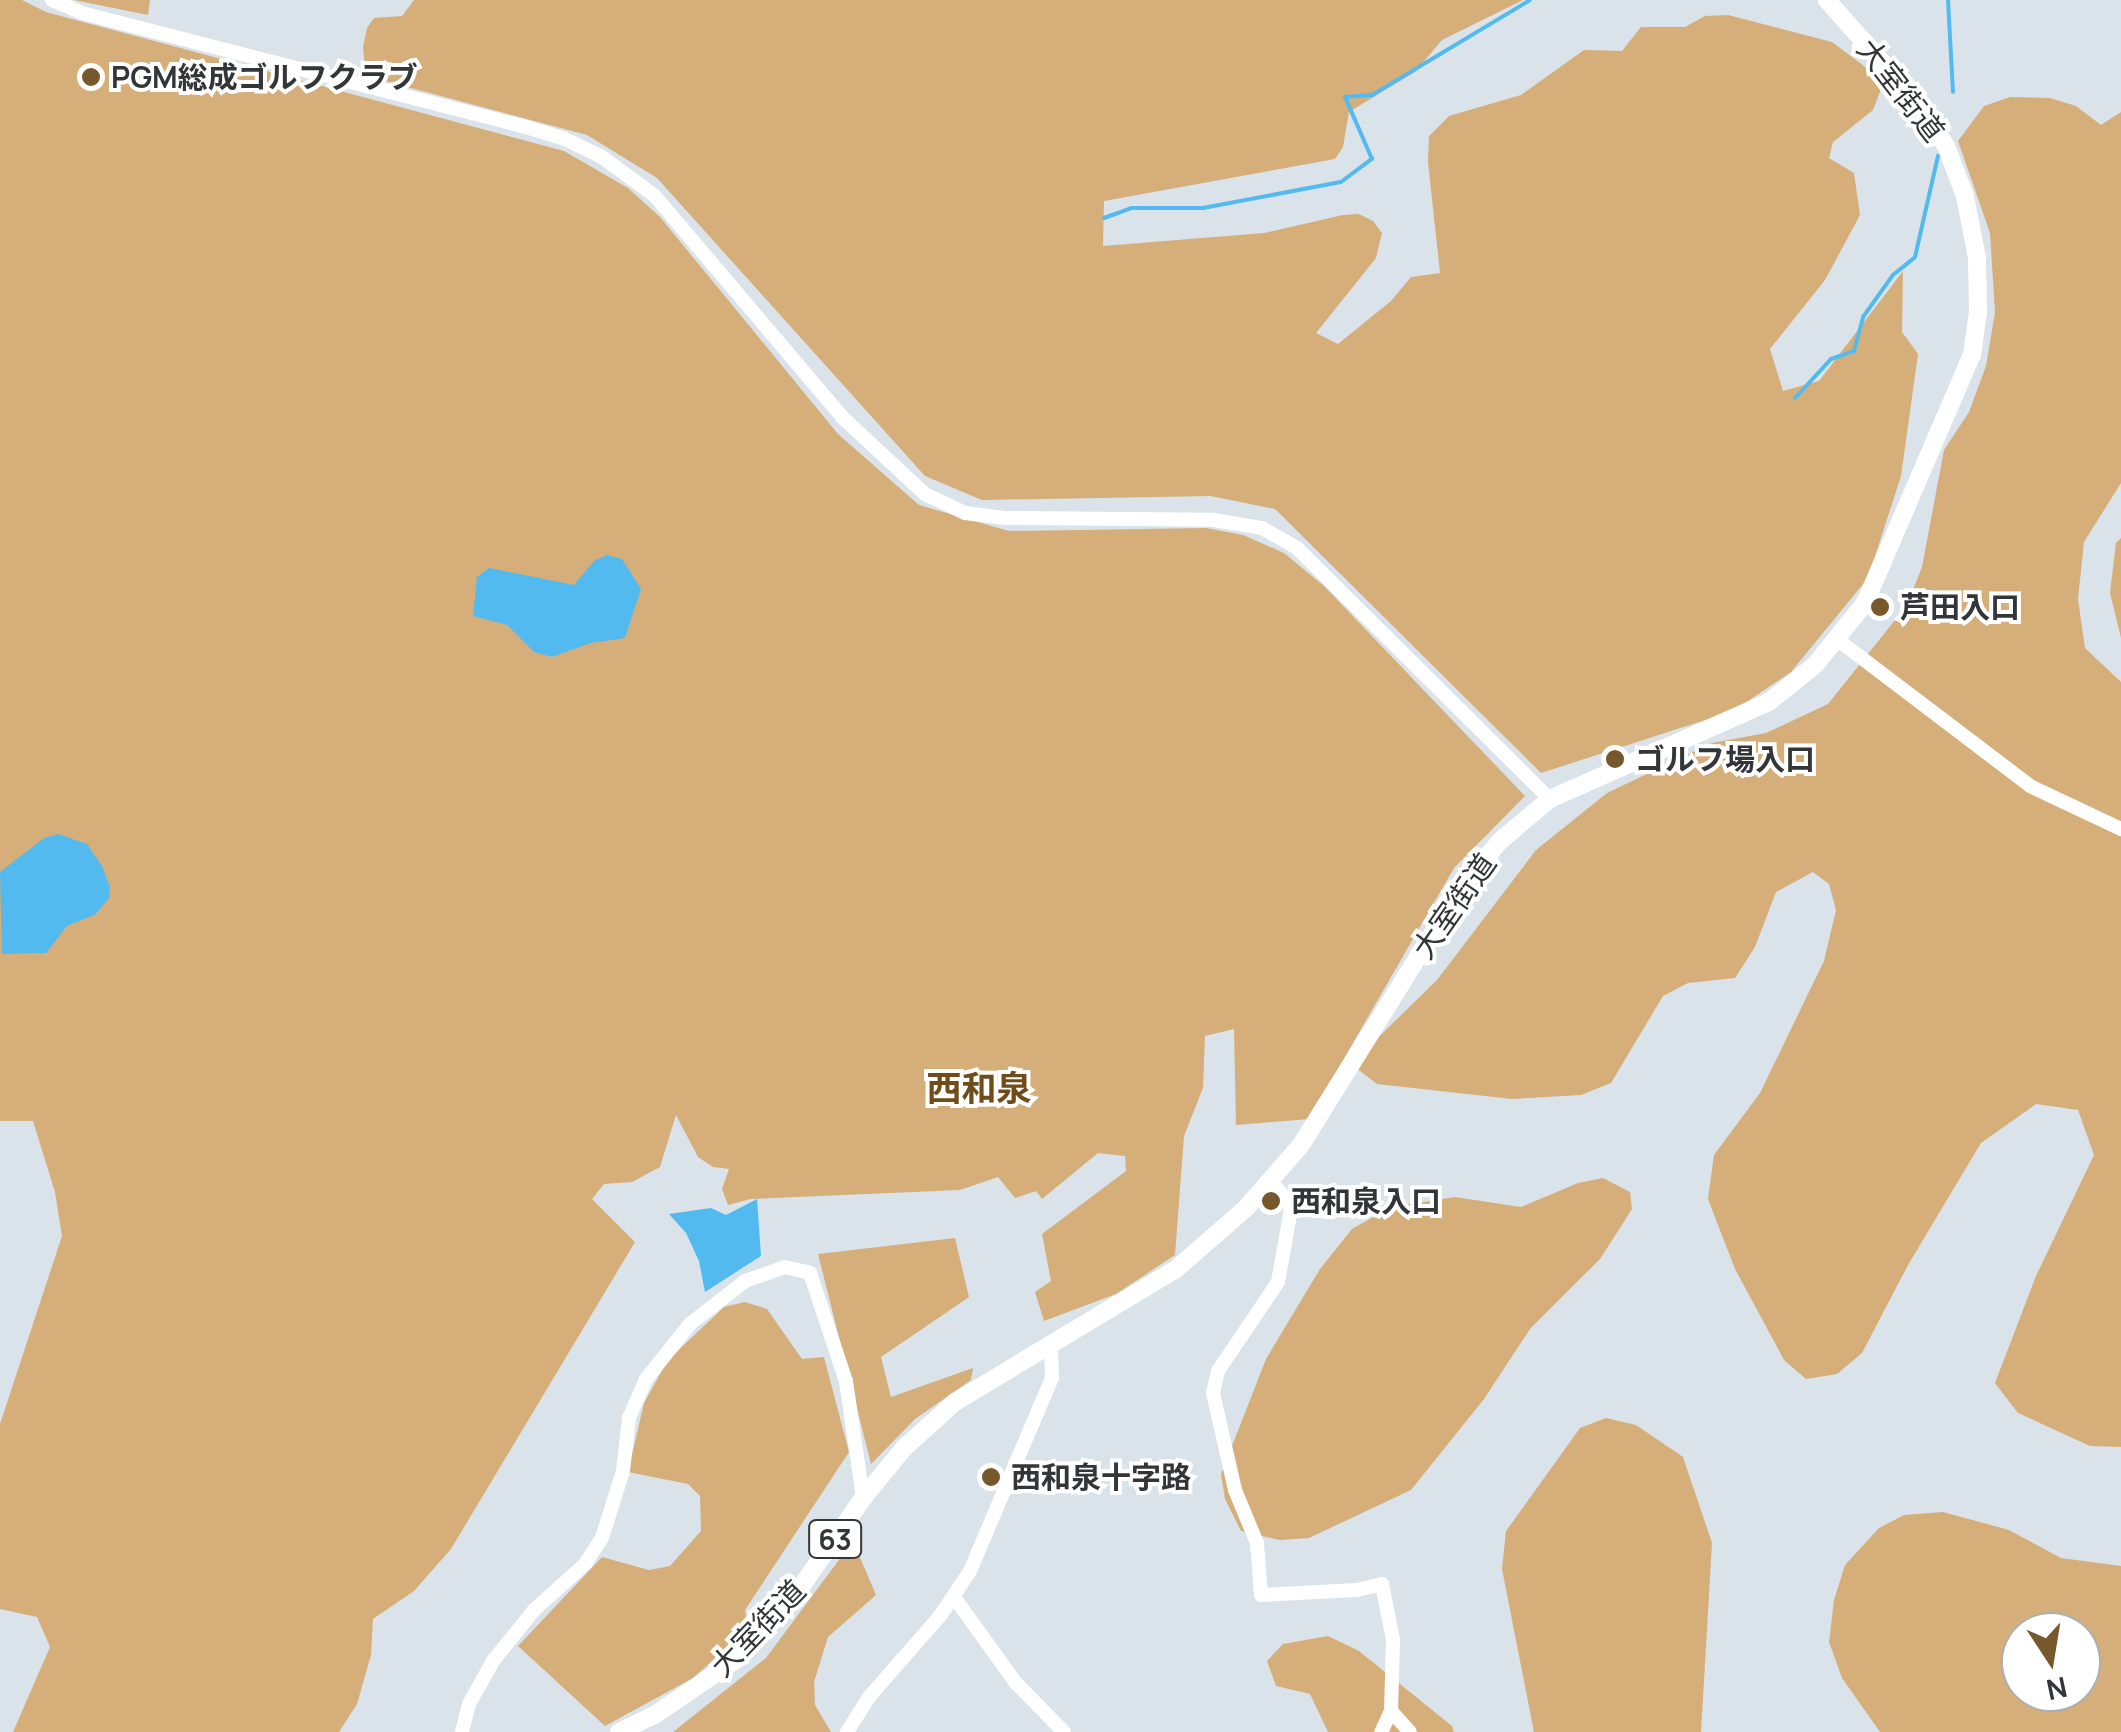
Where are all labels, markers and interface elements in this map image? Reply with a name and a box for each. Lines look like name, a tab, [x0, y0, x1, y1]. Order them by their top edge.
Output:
street label: 大室街道	[1850, 32, 1952, 148]
place label: PGM総成ゴルフクラブ	[111, 59, 418, 95]
marker: PGM総成ゴルフクラブ	[80, 66, 102, 88]
place label: 芦田入口	[1900, 589, 2020, 625]
marker: 芦田入口	[1869, 596, 1891, 618]
place label: ゴルフ場入口	[1635, 741, 1815, 777]
marker: ゴルフ場入口	[1604, 748, 1626, 770]
street label: 大室街道	[1405, 847, 1503, 965]
district label: 西和泉	[927, 1067, 1031, 1109]
place label: 西和泉入口	[1291, 1183, 1441, 1219]
marker: 西和泉入口	[1260, 1190, 1282, 1212]
place label: 西和泉十字路	[1011, 1459, 1191, 1495]
marker: 西和泉十字路	[980, 1466, 1002, 1488]
road number: 63	[808, 1516, 862, 1562]
street label: 大室街道	[703, 1572, 813, 1684]
north arrow	[2001, 1612, 2101, 1712]
text: N	[2043, 1669, 2071, 1710]

